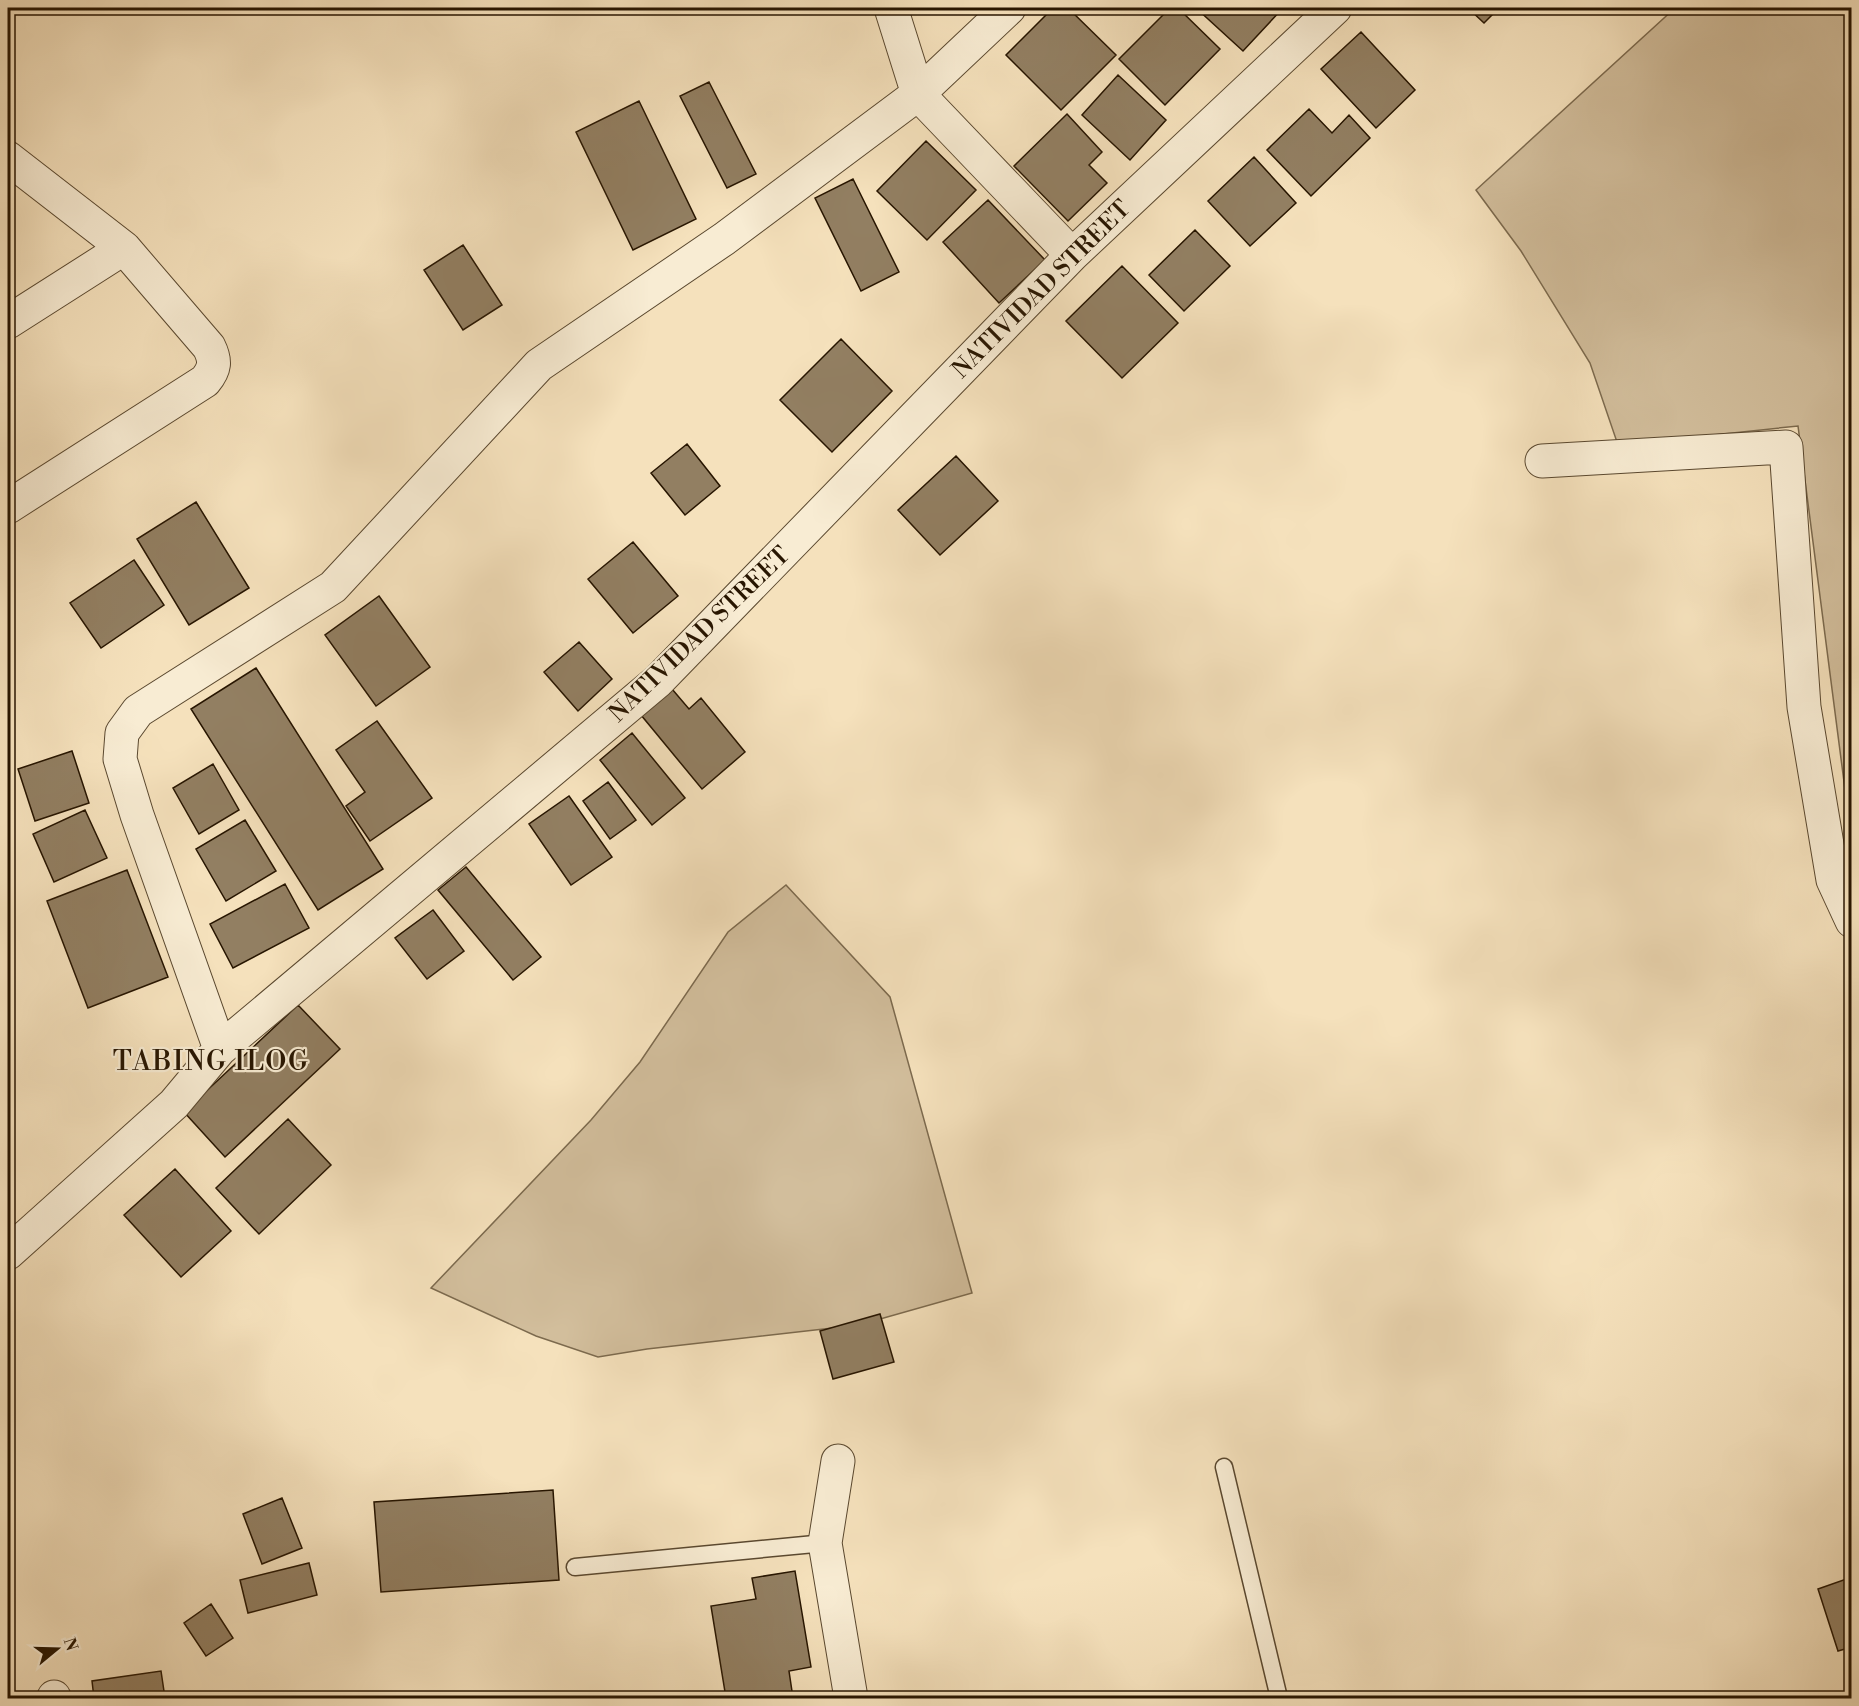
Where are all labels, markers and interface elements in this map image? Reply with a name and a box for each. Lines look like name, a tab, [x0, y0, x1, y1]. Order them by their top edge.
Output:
street label: NATIVIDAD STREET	[946, 194, 1137, 385]
street label: NATIVIDAD STREET	[603, 541, 797, 729]
district label: TABING ILOG	[113, 1045, 309, 1079]
north arrow	[27, 1619, 87, 1679]
text: N	[59, 1635, 82, 1654]

